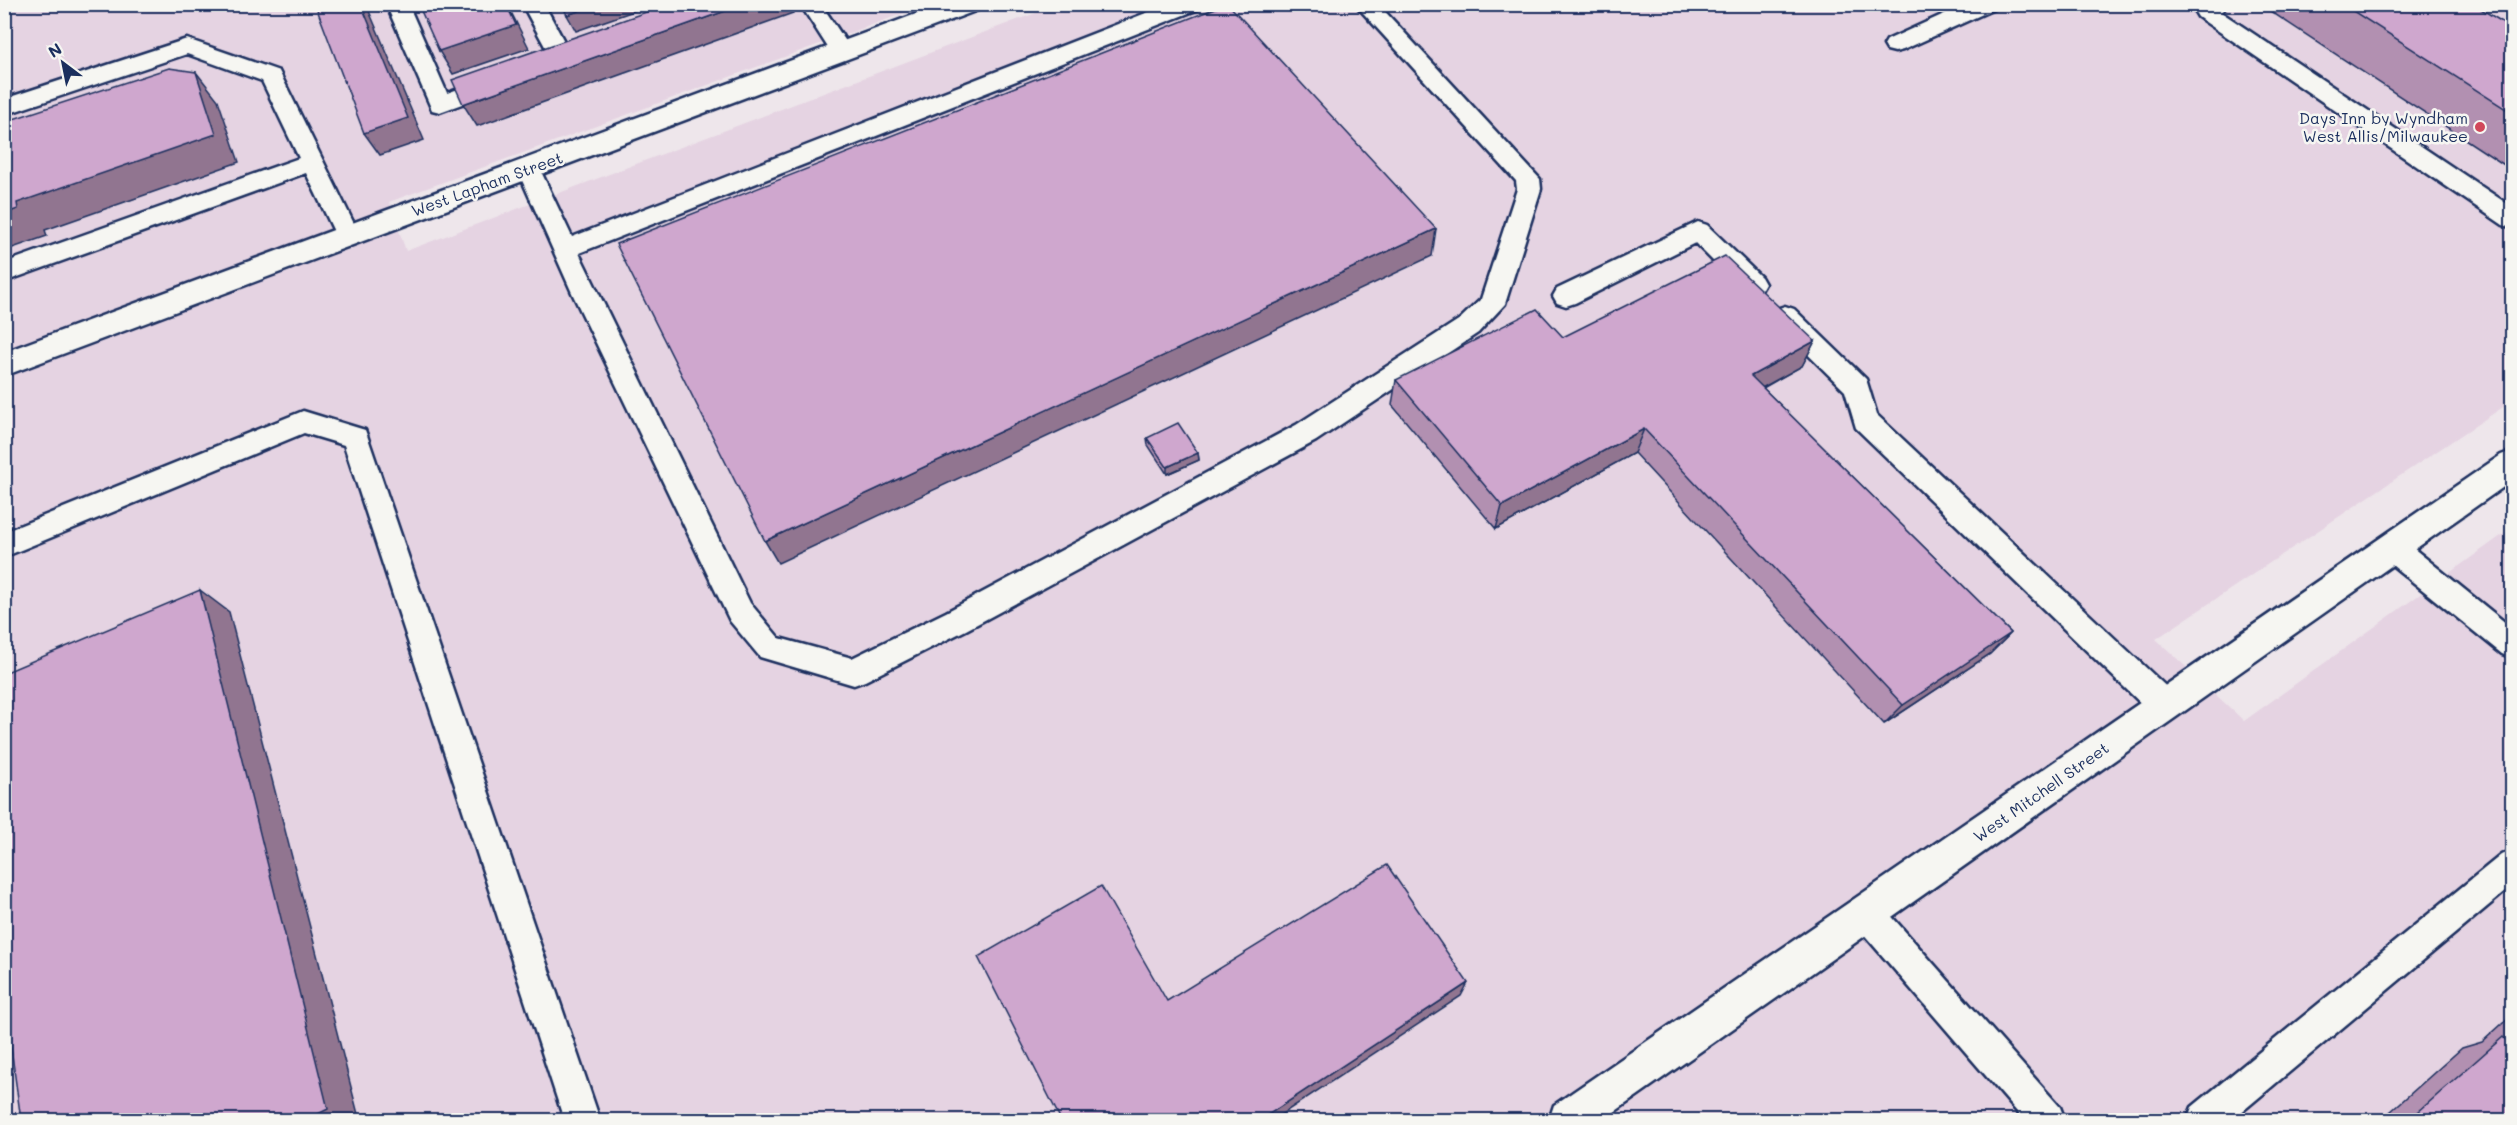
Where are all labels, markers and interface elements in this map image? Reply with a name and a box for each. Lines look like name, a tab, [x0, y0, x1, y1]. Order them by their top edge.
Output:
north arrow	[33, 33, 93, 93]
text: N	[44, 38, 66, 62]
place label: Days Inn by Wyndham West Allis/Milwaukee	[2299, 107, 2468, 146]
marker: Days Inn by Wyndham West Allis/Milwaukee	[2473, 120, 2487, 134]
street label: West Lapham Street	[408, 146, 566, 221]
street label: West Mitchell Street	[1969, 737, 2113, 846]

